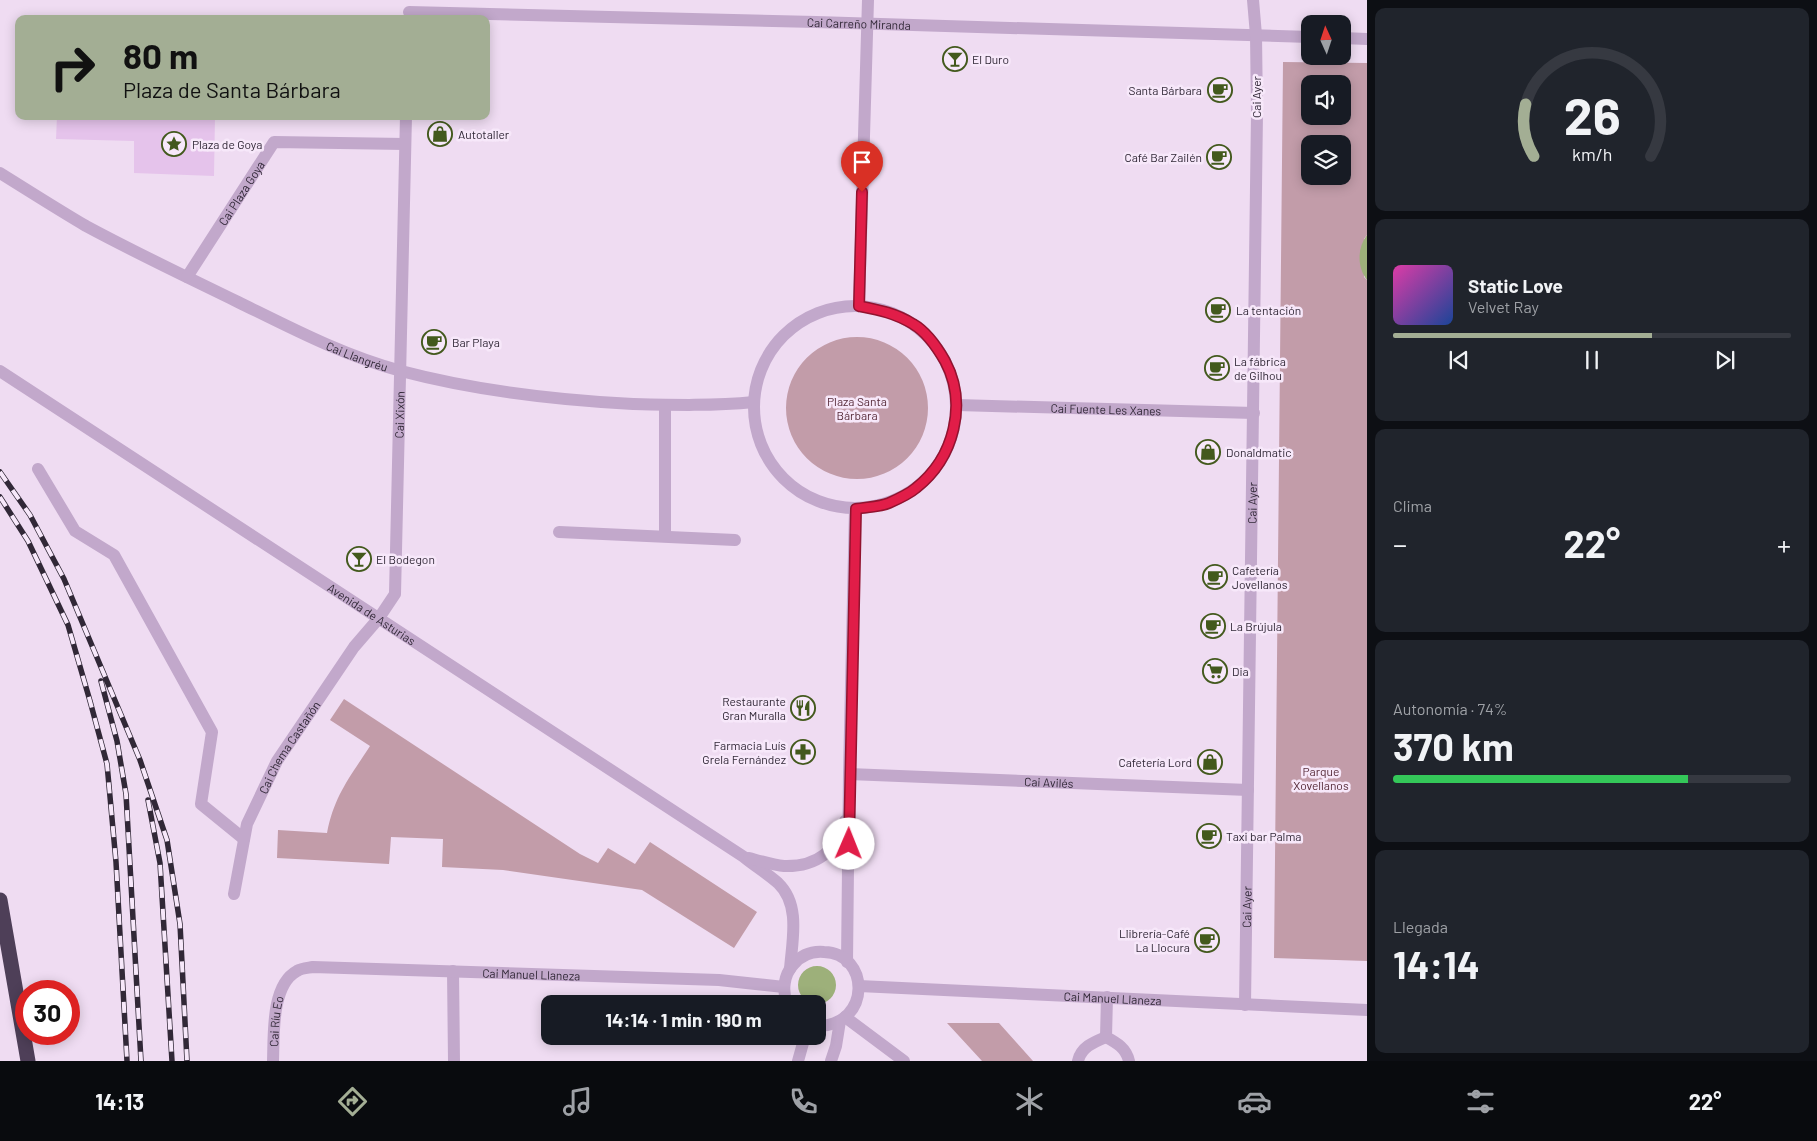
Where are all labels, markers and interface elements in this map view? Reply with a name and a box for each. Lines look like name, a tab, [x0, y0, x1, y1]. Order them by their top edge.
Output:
street label: Cai Carreño Miranda	[807, 15, 911, 32]
north arrow	[1301, 15, 1351, 65]
map controls	[1301, 15, 1351, 185]
text: 80 m	[123, 34, 198, 76]
icon: right	[40, 35, 105, 100]
bar icon: El Duro	[942, 46, 968, 72]
place label: El Duro	[972, 52, 1009, 66]
street label: Cai Ayer	[1249, 75, 1263, 118]
button: sound	[1301, 75, 1351, 125]
text: Plaza de Santa Bárbara	[123, 76, 341, 102]
cafe icon: Santa Bárbara	[1207, 77, 1233, 103]
place label: Santa Bárbara	[1128, 83, 1202, 97]
text: 26	[1563, 83, 1621, 145]
shop icon: Autotaller	[427, 121, 453, 147]
place label: Autotaller	[458, 127, 510, 141]
place icon: Plaza de Goya	[161, 131, 187, 157]
button: layers	[1301, 135, 1351, 185]
place label: Plaza de Goya	[192, 137, 262, 151]
pin	[841, 141, 883, 192]
text: km/h	[1572, 143, 1612, 165]
cafe icon: Café Bar Zailén	[1206, 144, 1232, 170]
icon: arrive	[848, 148, 876, 176]
place label: Café Bar Zailén	[1124, 150, 1202, 164]
street label: Cai Plaza Goya	[215, 158, 267, 228]
text: Static Love	[1468, 274, 1563, 297]
cafe icon: La tentación	[1205, 297, 1231, 323]
text: Velvet Ray	[1468, 297, 1539, 316]
place label: La tentación	[1236, 303, 1301, 317]
cafe icon: Bar Playa	[421, 329, 447, 355]
place label: Bar Playa	[452, 335, 500, 349]
street label: Cai Llangréu	[324, 338, 390, 374]
icon: previous	[1445, 346, 1473, 374]
icon: pause	[1578, 346, 1606, 374]
icon: next	[1711, 346, 1739, 374]
place label: La fábrica de Gilhou	[1234, 354, 1286, 382]
cafe icon: La fábrica de Gilhou	[1204, 355, 1230, 381]
street label: Cai Xixón	[392, 391, 407, 439]
park label: Plaza Santa Bárbara	[827, 394, 887, 422]
street label: Cai Fuente Les Xanes	[1050, 401, 1162, 418]
shop icon: Donaldmatic	[1195, 439, 1221, 465]
place label: Donaldmatic	[1226, 445, 1292, 459]
street label: Cai Ayer	[1244, 481, 1259, 524]
text: Clima	[1393, 496, 1432, 515]
text: 22°	[1564, 520, 1620, 566]
text: −	[1393, 527, 1407, 561]
text: +	[1777, 527, 1791, 561]
bar icon: El Bodegon	[346, 546, 372, 572]
place label: El Bodegon	[376, 552, 435, 566]
place label: Cafetería Jovellanos	[1232, 563, 1288, 591]
cafe icon: Cafetería Jovellanos	[1202, 564, 1228, 590]
street label: Avenida de Asturias	[325, 580, 418, 648]
cafe icon: La Brújula	[1200, 613, 1226, 639]
place label: La Brújula	[1230, 619, 1282, 633]
supermarket icon: Dia	[1202, 658, 1228, 684]
place label: Dia	[1232, 664, 1249, 678]
place label: Restaurante Gran Muralla	[722, 694, 786, 722]
restaurant icon: Restaurante Gran Muralla	[790, 695, 816, 721]
street label: Cai Chema Castañón	[256, 698, 323, 796]
text: Autonomía · 74%	[1393, 699, 1507, 718]
text: 370 km	[1393, 723, 1514, 769]
place label: Farmacia Luís Grela Fernández	[702, 738, 786, 766]
pharmacy icon: Farmacia Luís Grela Fernández	[790, 739, 816, 765]
shop icon: Cafetería Lord	[1197, 749, 1223, 775]
place label: Cafetería Lord	[1118, 755, 1192, 769]
park label: Parque Xovellanos	[1293, 764, 1349, 792]
street label: Cai Avilés	[1024, 774, 1074, 790]
position arrow	[822, 817, 874, 869]
cafe icon: Taxi bar Palma	[1196, 823, 1222, 849]
place label: Taxi bar Palma	[1226, 829, 1301, 843]
street label: Cai Ayer	[1239, 885, 1254, 928]
text: Llegada	[1393, 917, 1448, 936]
place label: Llibrería-Café La Llocura	[1119, 926, 1190, 954]
cafe icon: Llibrería-Café La Llocura	[1194, 927, 1220, 953]
text: 14:14	[1393, 941, 1480, 987]
street label: Cai Manuel Llaneza	[482, 965, 581, 983]
speed limit sign: 30	[15, 980, 80, 1045]
street label: Cai Manuel Llaneza	[1063, 989, 1162, 1007]
street label: Cai Ríu Eo	[266, 994, 286, 1047]
text: 14:14 · 1 min · 190 m	[605, 1008, 762, 1031]
icon: directions	[335, 1084, 370, 1119]
icon: music	[560, 1084, 595, 1119]
icon: phone	[786, 1084, 821, 1119]
icon: climate	[1012, 1084, 1047, 1119]
icon: car	[1237, 1084, 1272, 1119]
icon: filters	[1463, 1084, 1498, 1119]
text: 14:13	[95, 1088, 144, 1114]
text: 22°	[1689, 1088, 1722, 1114]

